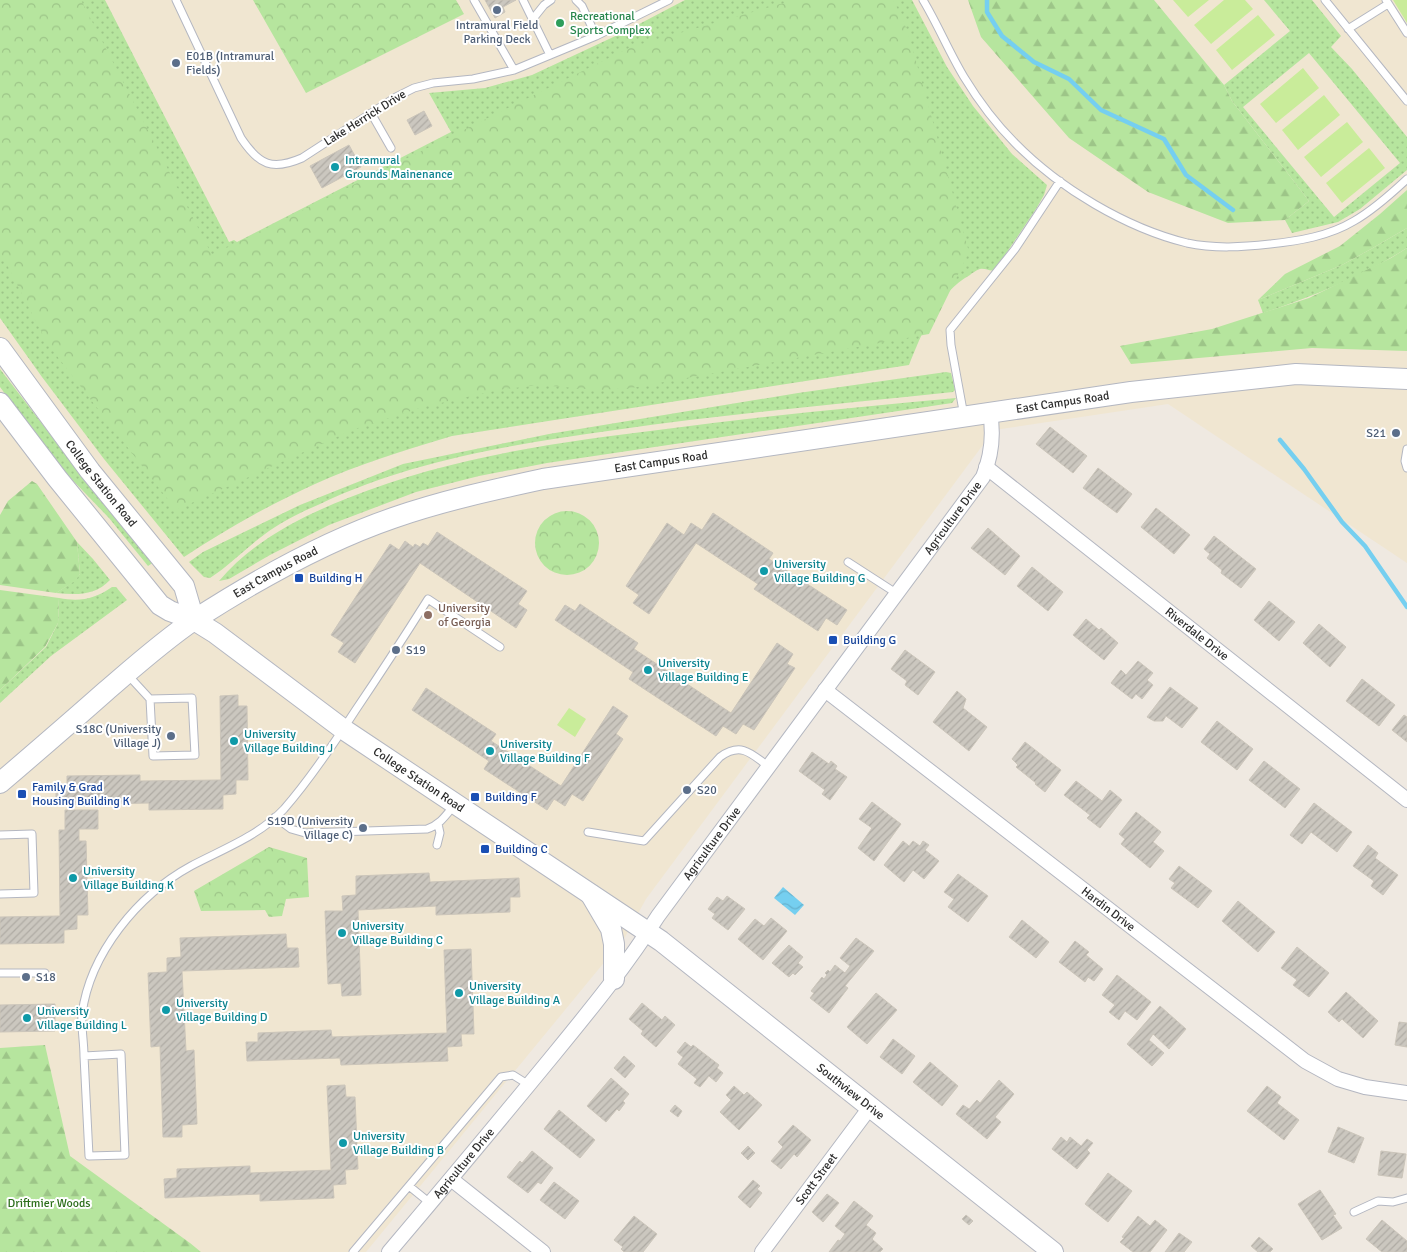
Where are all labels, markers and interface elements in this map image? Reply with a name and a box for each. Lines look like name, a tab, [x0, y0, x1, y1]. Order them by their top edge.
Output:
marker: Intramural Field Parking Deck	[491, 4, 503, 16]
place label: Recreational Sports Complex	[570, 9, 651, 38]
marker: Recreational Sports Complex	[554, 17, 566, 29]
place label: Intramural Field Parking Deck	[456, 18, 538, 47]
place label: E01B (Intramural Fields)	[186, 49, 275, 78]
marker: E01B (Intramural Fields)	[170, 57, 182, 69]
street label: Lake Herrick Drive	[321, 87, 409, 149]
place label: Intramural Grounds Mainenance	[345, 153, 453, 182]
marker: Intramural Grounds Mainenance	[329, 161, 341, 173]
street label: East Campus Road	[1015, 388, 1110, 416]
place label: S21	[1366, 426, 1386, 441]
marker: S21	[1390, 427, 1402, 439]
street label: College Station Road	[62, 437, 140, 530]
street label: East Campus Road	[613, 447, 709, 476]
street label: Agriculture Drive	[921, 478, 985, 558]
street label: East Campus Road	[230, 543, 320, 601]
place label: University Village Building G	[774, 557, 865, 586]
marker: University Village Building G	[758, 565, 770, 577]
place label: Building H	[309, 571, 363, 586]
marker: Building H	[293, 572, 305, 584]
place label: University of Georgia	[438, 601, 491, 630]
street label: Riverdale Drive	[1162, 604, 1232, 664]
marker: University of Georgia	[422, 609, 434, 621]
place label: Building G	[843, 633, 896, 648]
marker: Building G	[827, 634, 839, 646]
place label: S19	[406, 643, 426, 658]
marker: S19	[390, 644, 402, 656]
place label: University Village Building E	[658, 656, 749, 685]
marker: University Village Building E	[642, 664, 654, 676]
place label: S18C (University Village J)	[76, 722, 161, 751]
place label: University Village Building J	[244, 727, 333, 756]
marker: S18C (University Village J)	[165, 730, 177, 742]
marker: University Village Building J	[228, 735, 240, 747]
place label: University Village Building F	[500, 737, 590, 766]
street label: College Station Road	[370, 744, 468, 816]
marker: University Village Building F	[484, 745, 496, 757]
place label: Family & Grad Housing Building K	[32, 780, 130, 809]
place label: S20	[697, 783, 717, 798]
marker: S20	[681, 784, 693, 796]
marker: Family & Grad Housing Building K	[16, 788, 28, 800]
place label: Building F	[485, 790, 537, 805]
marker: Building F	[469, 791, 481, 803]
street label: Agriculture Drive	[680, 804, 744, 883]
place label: S19D (University Village C)	[267, 814, 353, 843]
marker: S19D (University Village C)	[357, 822, 369, 834]
place label: Building C	[495, 842, 548, 857]
marker: Building C	[479, 843, 491, 855]
place label: University Village Building K	[83, 864, 174, 893]
marker: University Village Building K	[67, 872, 79, 884]
street label: Hardin Drive	[1078, 883, 1138, 934]
place label: University Village Building C	[352, 919, 443, 948]
marker: University Village Building C	[336, 927, 348, 939]
place label: S18	[36, 970, 56, 985]
marker: S18	[20, 971, 32, 983]
place label: University Village Building A	[469, 979, 561, 1008]
marker: University Village Building A	[453, 987, 465, 999]
place label: University Village Building D	[176, 996, 268, 1025]
place label: University Village Building L	[37, 1004, 127, 1033]
marker: University Village Building D	[160, 1004, 172, 1016]
marker: University Village Building L	[21, 1012, 33, 1024]
street label: Southview Drive	[814, 1060, 888, 1123]
street label: Agriculture Drive	[430, 1125, 497, 1202]
place label: University Village Building B	[353, 1129, 444, 1158]
marker: University Village Building B	[337, 1137, 349, 1149]
street label: Scott Street	[792, 1150, 841, 1208]
park label: Driftmier Woods	[7, 1196, 91, 1211]

